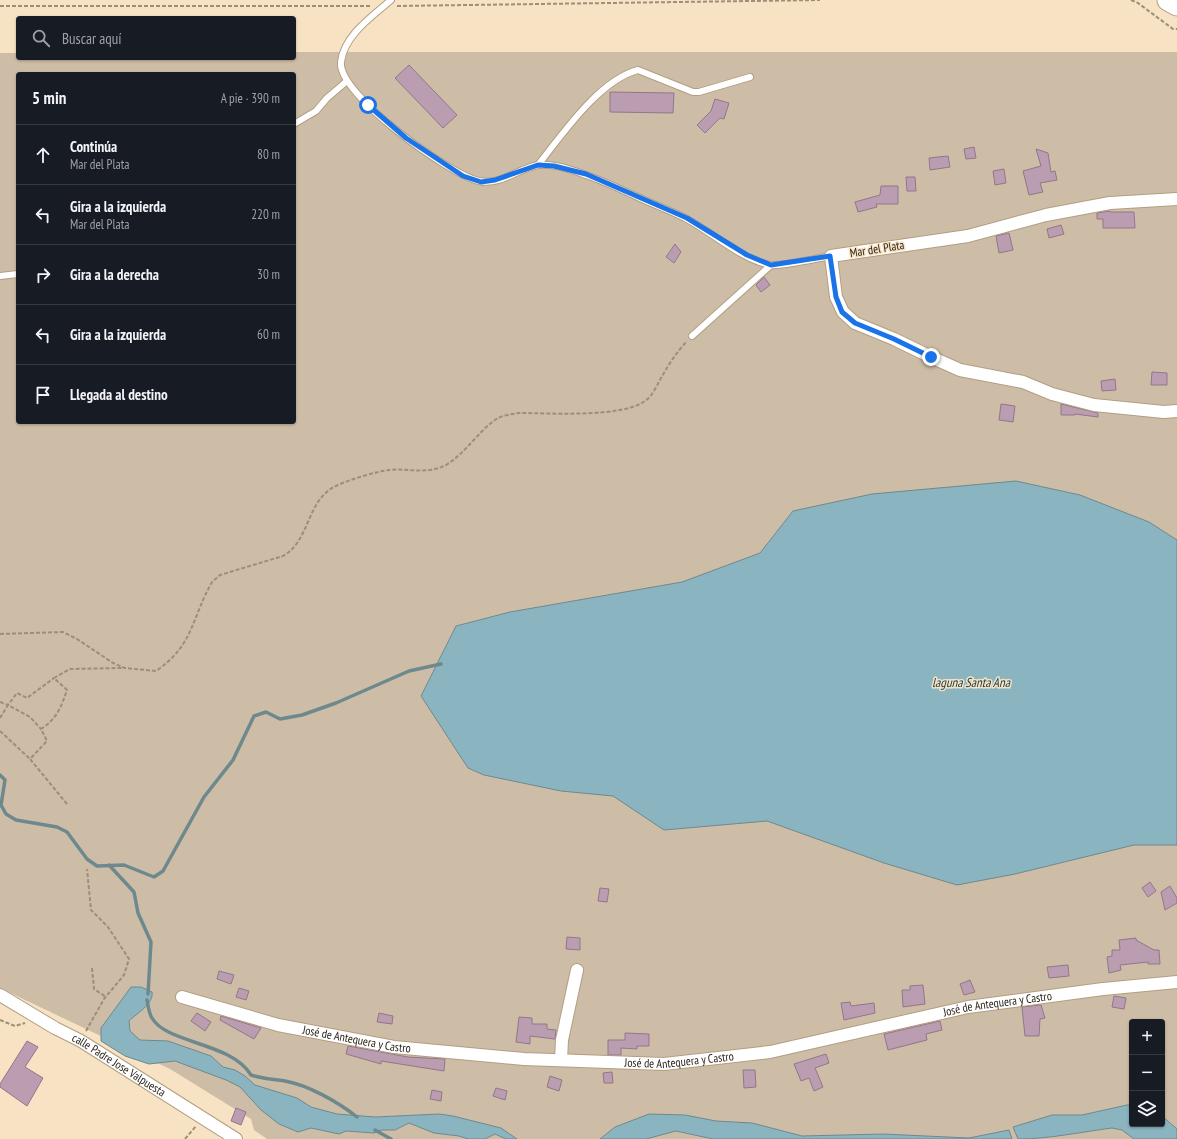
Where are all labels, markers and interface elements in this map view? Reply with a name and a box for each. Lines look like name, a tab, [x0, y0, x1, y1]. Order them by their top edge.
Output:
search box	[16, 16, 296, 60]
icon: search	[30, 27, 52, 49]
text: Buscar aquí	[62, 29, 122, 48]
text: 5 min	[32, 87, 66, 109]
text: A pie · 390 m	[221, 90, 280, 107]
route start	[359, 96, 377, 114]
text: Continúa	[70, 137, 117, 156]
icon: ahead	[32, 144, 54, 166]
text: 80 m	[257, 146, 280, 163]
text: Mar del Plata	[70, 156, 129, 173]
text: Gira a la izquierda	[70, 197, 166, 216]
icon: left	[32, 204, 54, 226]
text: 220 m	[251, 206, 280, 223]
text: Mar del Plata	[70, 216, 129, 233]
street label: Mar del Plata	[849, 237, 905, 260]
icon: right	[32, 264, 54, 286]
text: Gira a la derecha	[70, 265, 159, 284]
text: 30 m	[257, 266, 280, 283]
icon: left	[32, 324, 54, 346]
text: Gira a la izquierda	[70, 325, 166, 344]
text: 60 m	[257, 326, 280, 343]
route end	[922, 348, 940, 366]
icon: arrive	[32, 384, 54, 406]
text: Llegada al destino	[70, 385, 168, 404]
water label: laguna Santa Ana	[932, 674, 1011, 691]
street label: José de Antequera y Castro	[941, 988, 1053, 1020]
map controls	[1129, 1019, 1165, 1127]
button: +	[1129, 1019, 1165, 1055]
street label: José de Antequera y Castro	[300, 1022, 412, 1056]
street label: calle Padre Jose Valpuesta	[70, 1030, 169, 1100]
street label: José de Antequera y Castro	[623, 1048, 735, 1071]
button: −	[1129, 1055, 1165, 1091]
button: layers	[1129, 1091, 1165, 1127]

